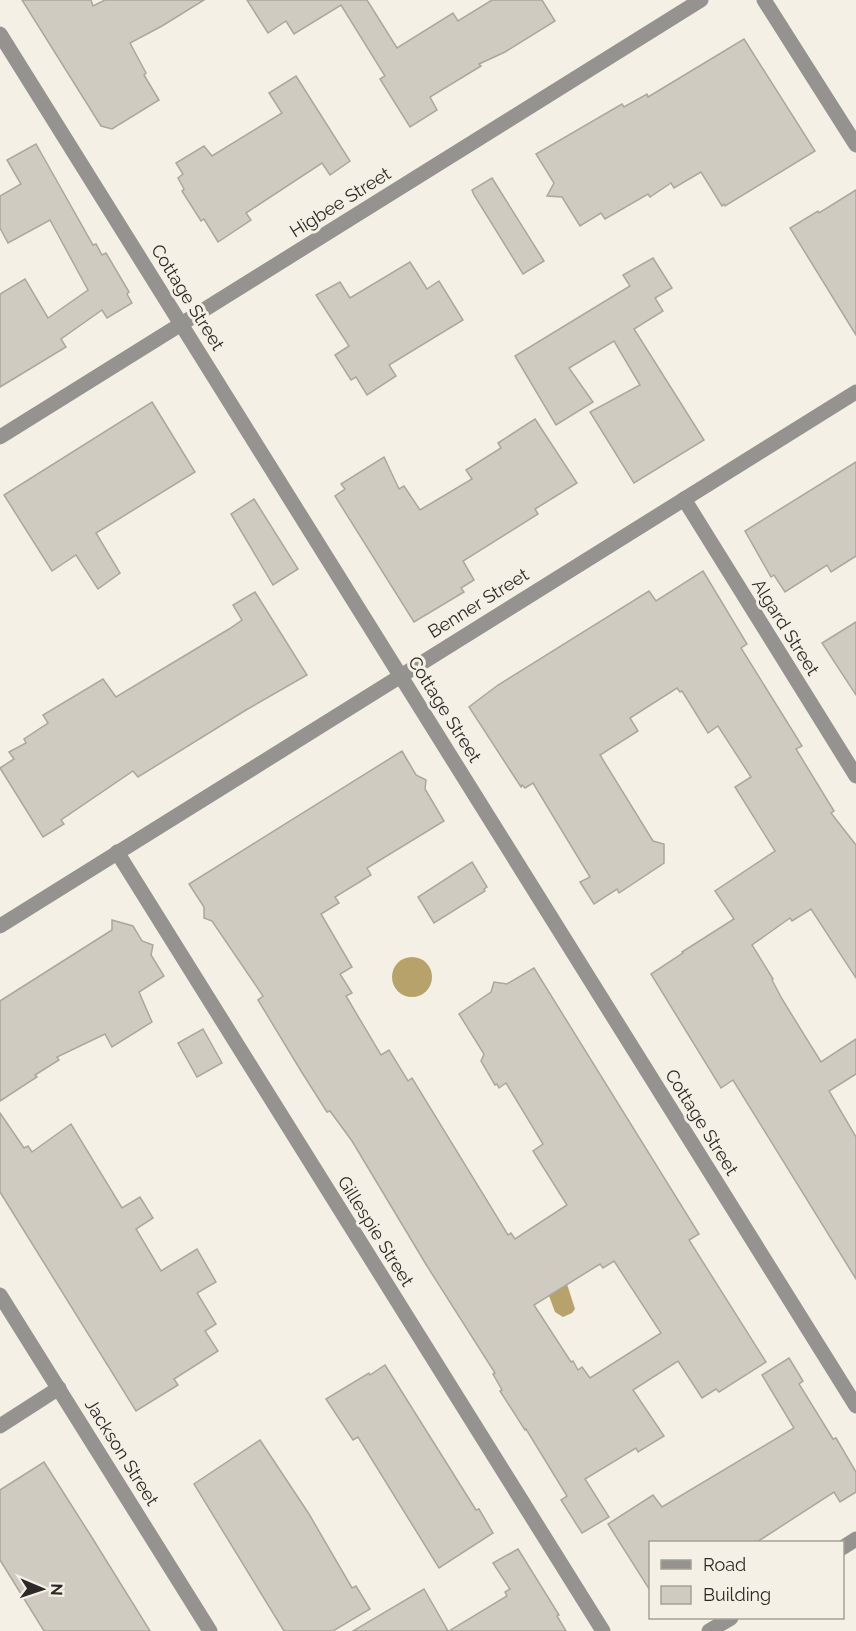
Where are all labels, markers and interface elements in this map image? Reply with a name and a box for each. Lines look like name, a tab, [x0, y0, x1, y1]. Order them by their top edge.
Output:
street label: Higbee Street	[286, 163, 394, 241]
street label: Cottage Street	[147, 240, 229, 354]
street label: Benner Street	[424, 564, 532, 642]
street label: Algard Street	[748, 575, 824, 679]
street label: Cottage Street	[404, 652, 486, 766]
street label: Cottage Street	[661, 1065, 743, 1179]
street label: Gillespie Street	[334, 1172, 418, 1290]
street label: Jackson Street	[81, 1395, 163, 1509]
legend	[649, 1541, 844, 1619]
text: Road	[703, 1554, 746, 1575]
north arrow	[12, 1559, 72, 1619]
text: N	[47, 1583, 66, 1596]
text: Building	[703, 1584, 771, 1605]

